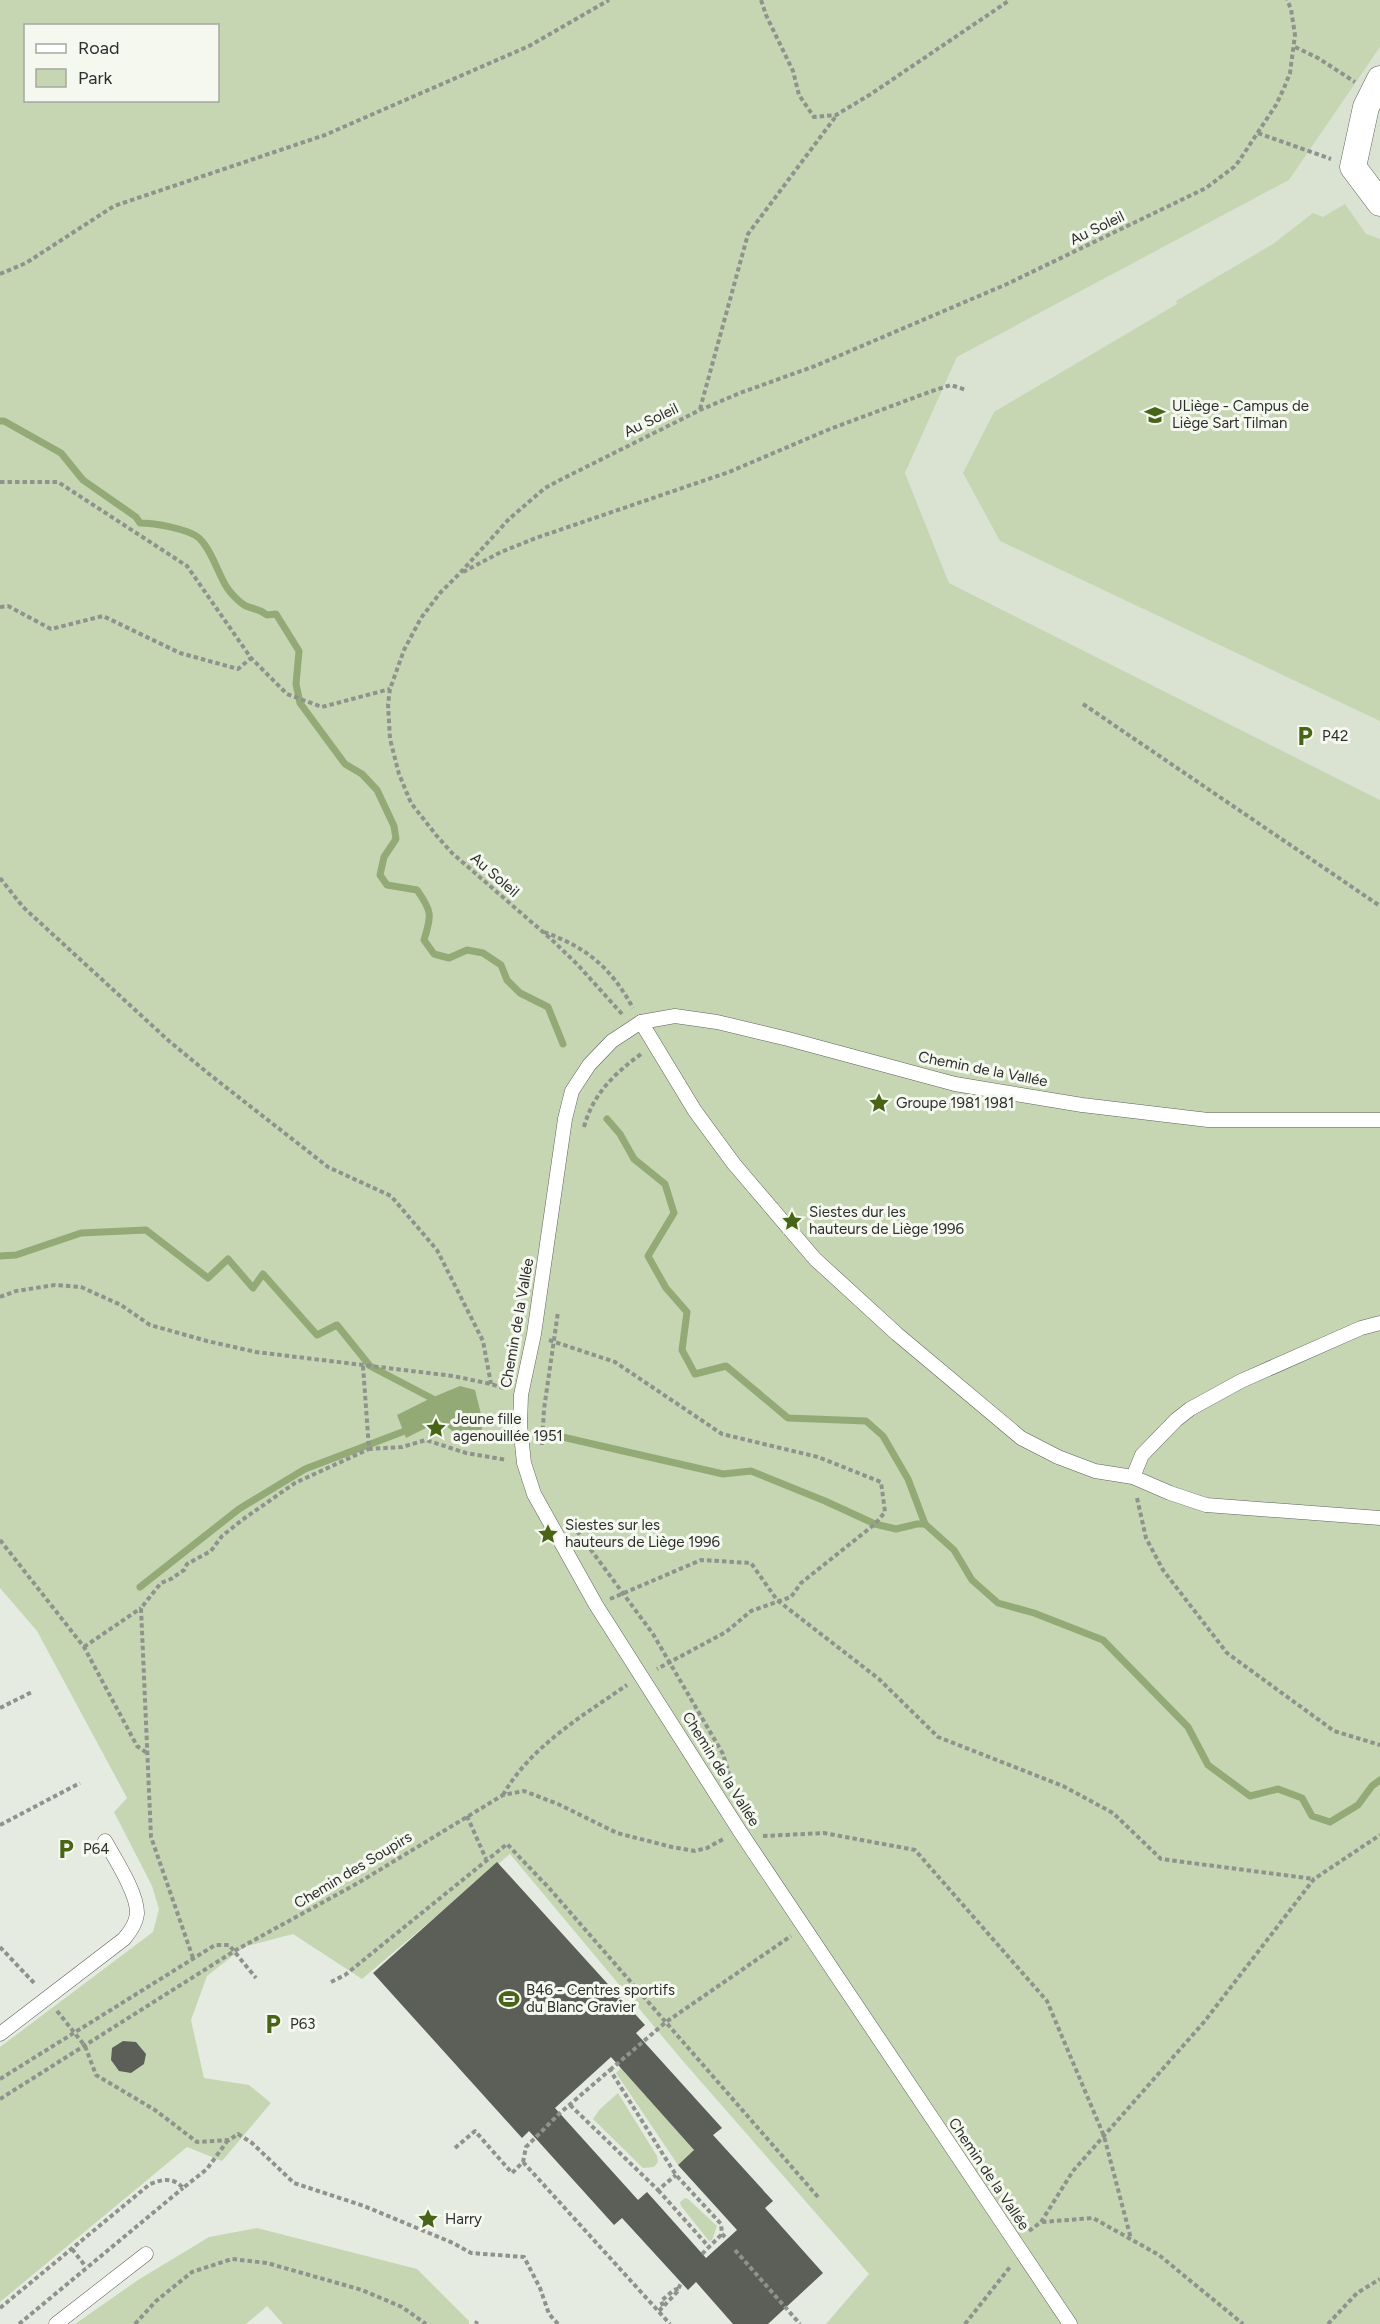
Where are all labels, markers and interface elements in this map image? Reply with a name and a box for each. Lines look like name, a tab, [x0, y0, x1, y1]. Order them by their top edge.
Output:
legend	[24, 24, 219, 102]
text: Road	[78, 37, 119, 59]
text: Park	[78, 67, 113, 89]
street label: Au Soleil	[1067, 207, 1127, 249]
place label: ULiège - Campus de Liège Sart Tilman	[1172, 397, 1309, 432]
street label: Au Soleil	[621, 399, 681, 441]
school or university icon: ULiège - Campus de Liège Sart Tilman	[1143, 403, 1167, 427]
parking icon: P42	[1293, 724, 1317, 748]
place label: P42	[1322, 727, 1348, 745]
street label: Au Soleil	[467, 849, 523, 901]
street label: Chemin de la Vallée	[917, 1048, 1049, 1090]
place icon: Groupe 1981 1981	[867, 1091, 891, 1115]
place label: Groupe 1981 1981	[896, 1094, 1014, 1112]
place label: Siestes dur les hauteurs de Liège 1996	[809, 1203, 964, 1238]
place icon: Siestes dur les hauteurs de Liège 1996	[780, 1209, 804, 1233]
street label: Chemin de la Vallée	[497, 1257, 537, 1389]
place label: Jeune fille agenouillée 1951	[453, 1410, 563, 1445]
place icon: Jeune fille agenouillée 1951	[424, 1416, 448, 1440]
place label: Siestes sur les hauteurs de Liège 1996	[565, 1516, 720, 1551]
place icon: Siestes sur les hauteurs de Liège 1996	[536, 1522, 560, 1546]
street label: Chemin de la Vallée	[679, 1708, 763, 1830]
street label: Chemin des Soupirs	[291, 1828, 415, 1912]
parking icon: P64	[54, 1837, 78, 1861]
place label: P64	[83, 1840, 110, 1858]
place label: B46 - Centres sportifs du Blanc Gravier	[526, 1981, 675, 2016]
sports icon: B46 - Centres sportifs du Blanc Gravier	[497, 1987, 521, 2011]
parking icon: P63	[261, 2012, 285, 2036]
place label: P63	[290, 2015, 315, 2033]
street label: Chemin de la Vallée	[945, 2114, 1033, 2234]
place icon: Harry	[416, 2207, 440, 2231]
place label: Harry	[445, 2210, 482, 2228]

